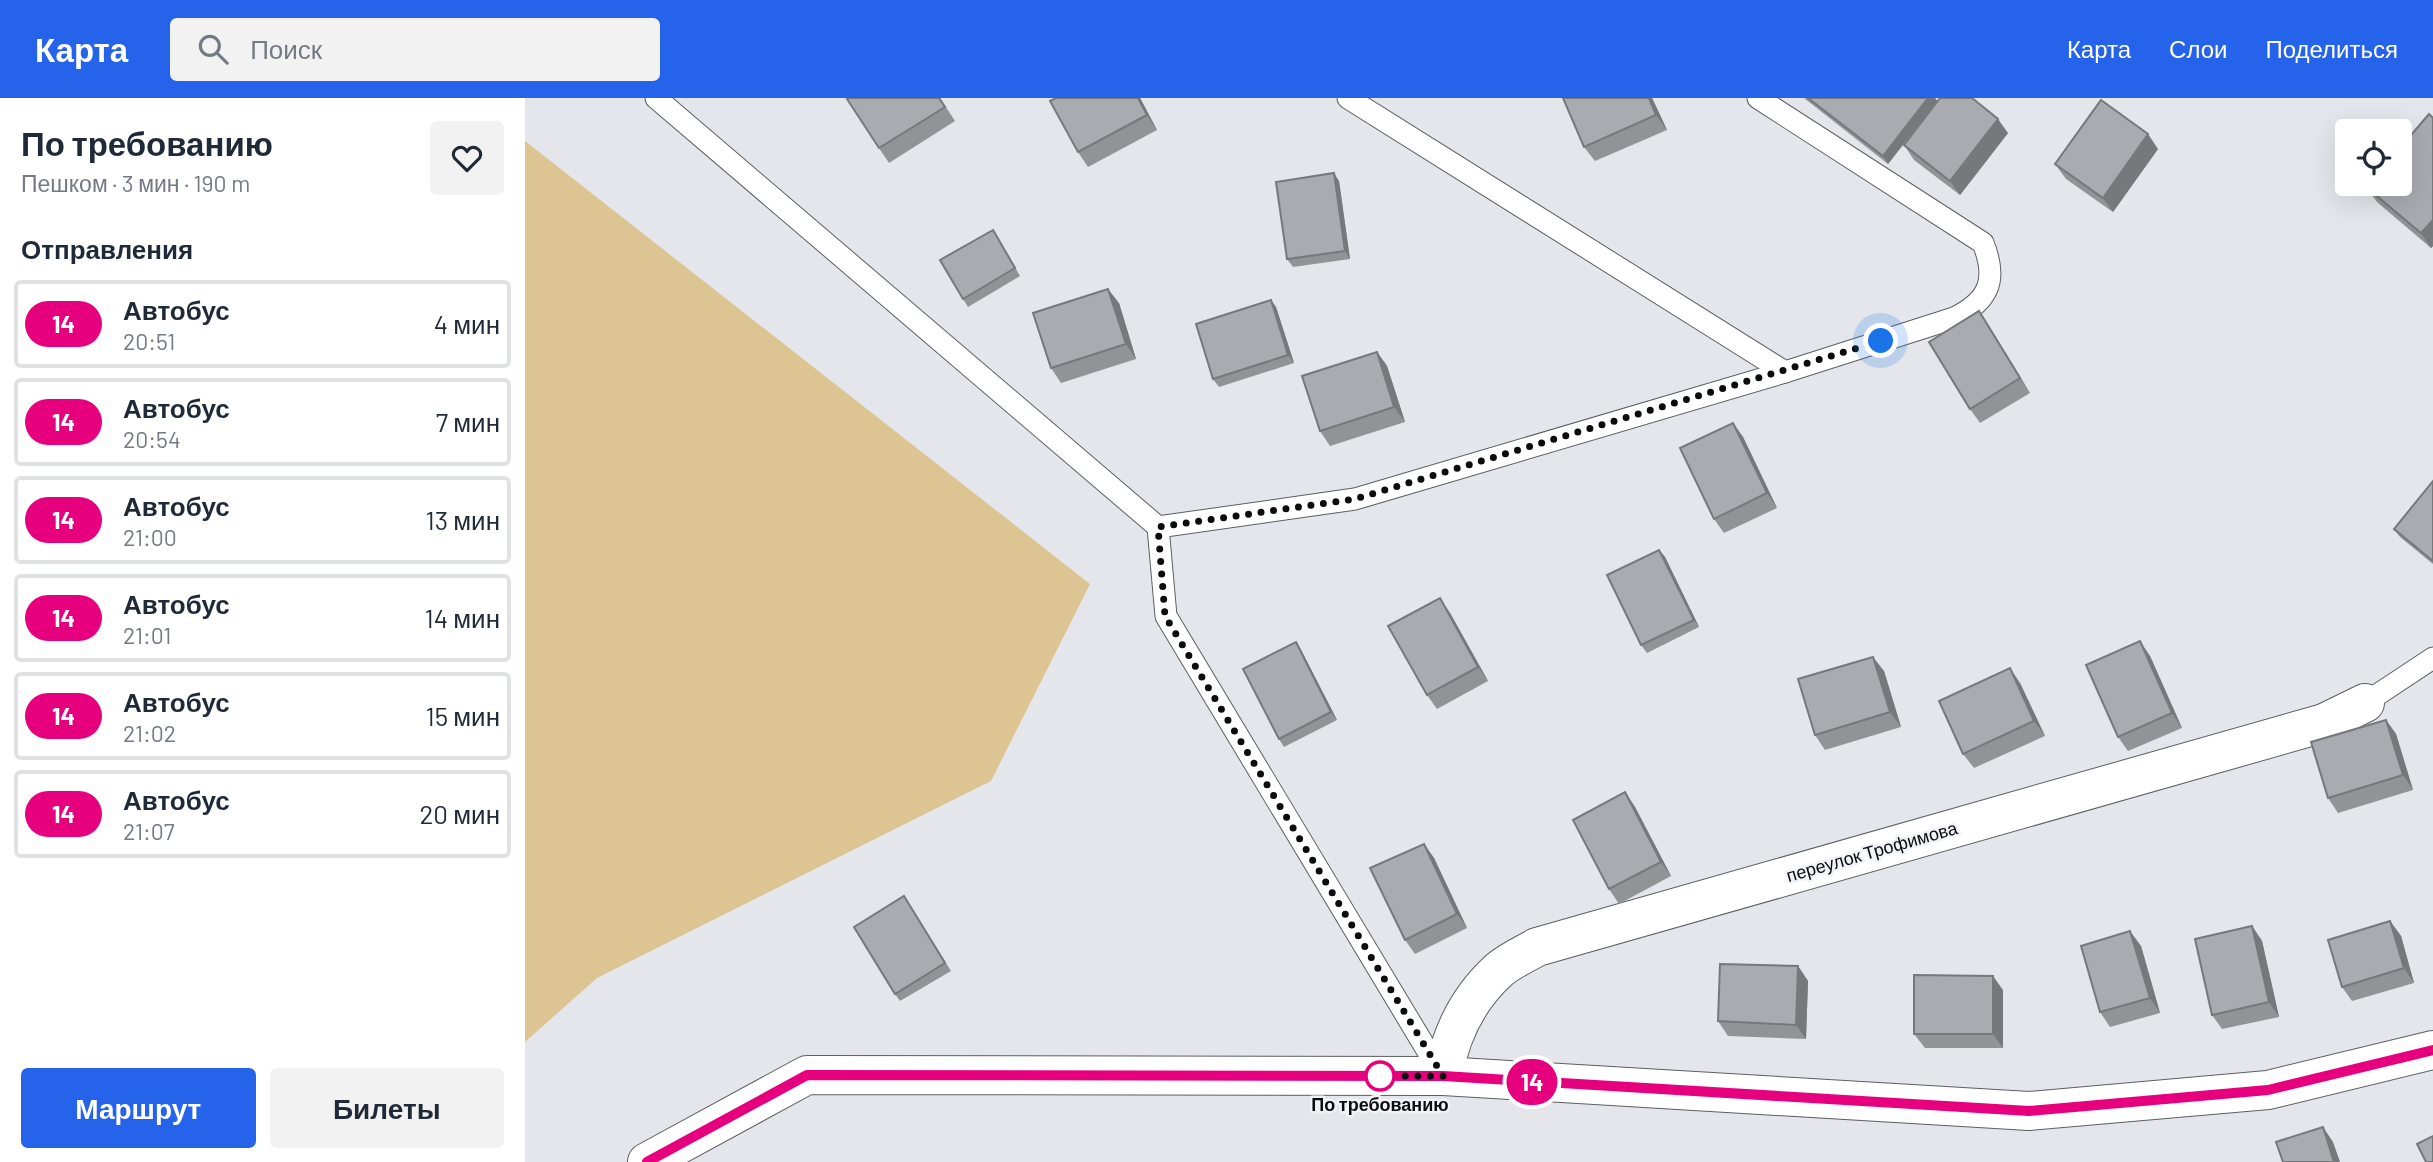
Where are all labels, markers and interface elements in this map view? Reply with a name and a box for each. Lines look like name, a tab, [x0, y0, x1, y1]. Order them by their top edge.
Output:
search box	[170, 18, 660, 81]
text: Карта	[35, 29, 128, 69]
icon: search	[194, 30, 232, 68]
text: Поиск	[250, 33, 322, 64]
text: Карта	[2067, 34, 2131, 63]
text: Слои	[2169, 34, 2227, 63]
text: Поделиться	[2265, 34, 2398, 63]
map controls	[2335, 119, 2412, 196]
button: locate	[2335, 119, 2412, 196]
button: heart	[430, 121, 504, 195]
text: По требованию	[21, 123, 273, 163]
text: Пешком · 3 мин · 190 m	[21, 169, 250, 197]
text: Отправления	[21, 233, 193, 264]
text: Автобус	[123, 294, 230, 325]
text: 4 мин	[434, 308, 500, 339]
text: 14	[52, 309, 75, 338]
your location	[1863, 323, 1898, 358]
text: 20:51	[123, 327, 175, 355]
text: Автобус	[123, 392, 230, 423]
text: 7 мин	[436, 406, 500, 437]
text: 14	[52, 407, 75, 436]
text: 20:54	[123, 425, 181, 453]
text: Автобус	[123, 490, 230, 521]
text: 13 мин	[426, 504, 500, 535]
text: 14	[52, 505, 75, 534]
text: 21:00	[123, 523, 177, 551]
text: Автобус	[123, 588, 230, 619]
text: 14 мин	[425, 602, 500, 633]
text: 14	[52, 603, 75, 632]
text: 21:01	[123, 621, 171, 649]
text: Автобус	[123, 686, 230, 717]
text: 15 мин	[426, 700, 500, 731]
text: 14	[52, 701, 75, 730]
text: 21:02	[123, 719, 176, 747]
text: Автобус	[123, 784, 230, 815]
text: 20 мин	[419, 798, 500, 829]
text: 14	[52, 799, 75, 828]
street label: переулок Трофимова	[1784, 816, 1961, 886]
text: 21:07	[123, 817, 175, 845]
line badge: 14	[1501, 1059, 1563, 1105]
marker: По требованию	[1365, 1061, 1395, 1091]
text: 14	[1520, 1067, 1544, 1096]
button: Маршрут	[21, 1068, 256, 1148]
button: Билеты	[270, 1068, 504, 1148]
place label: По требованию	[1311, 1093, 1449, 1115]

